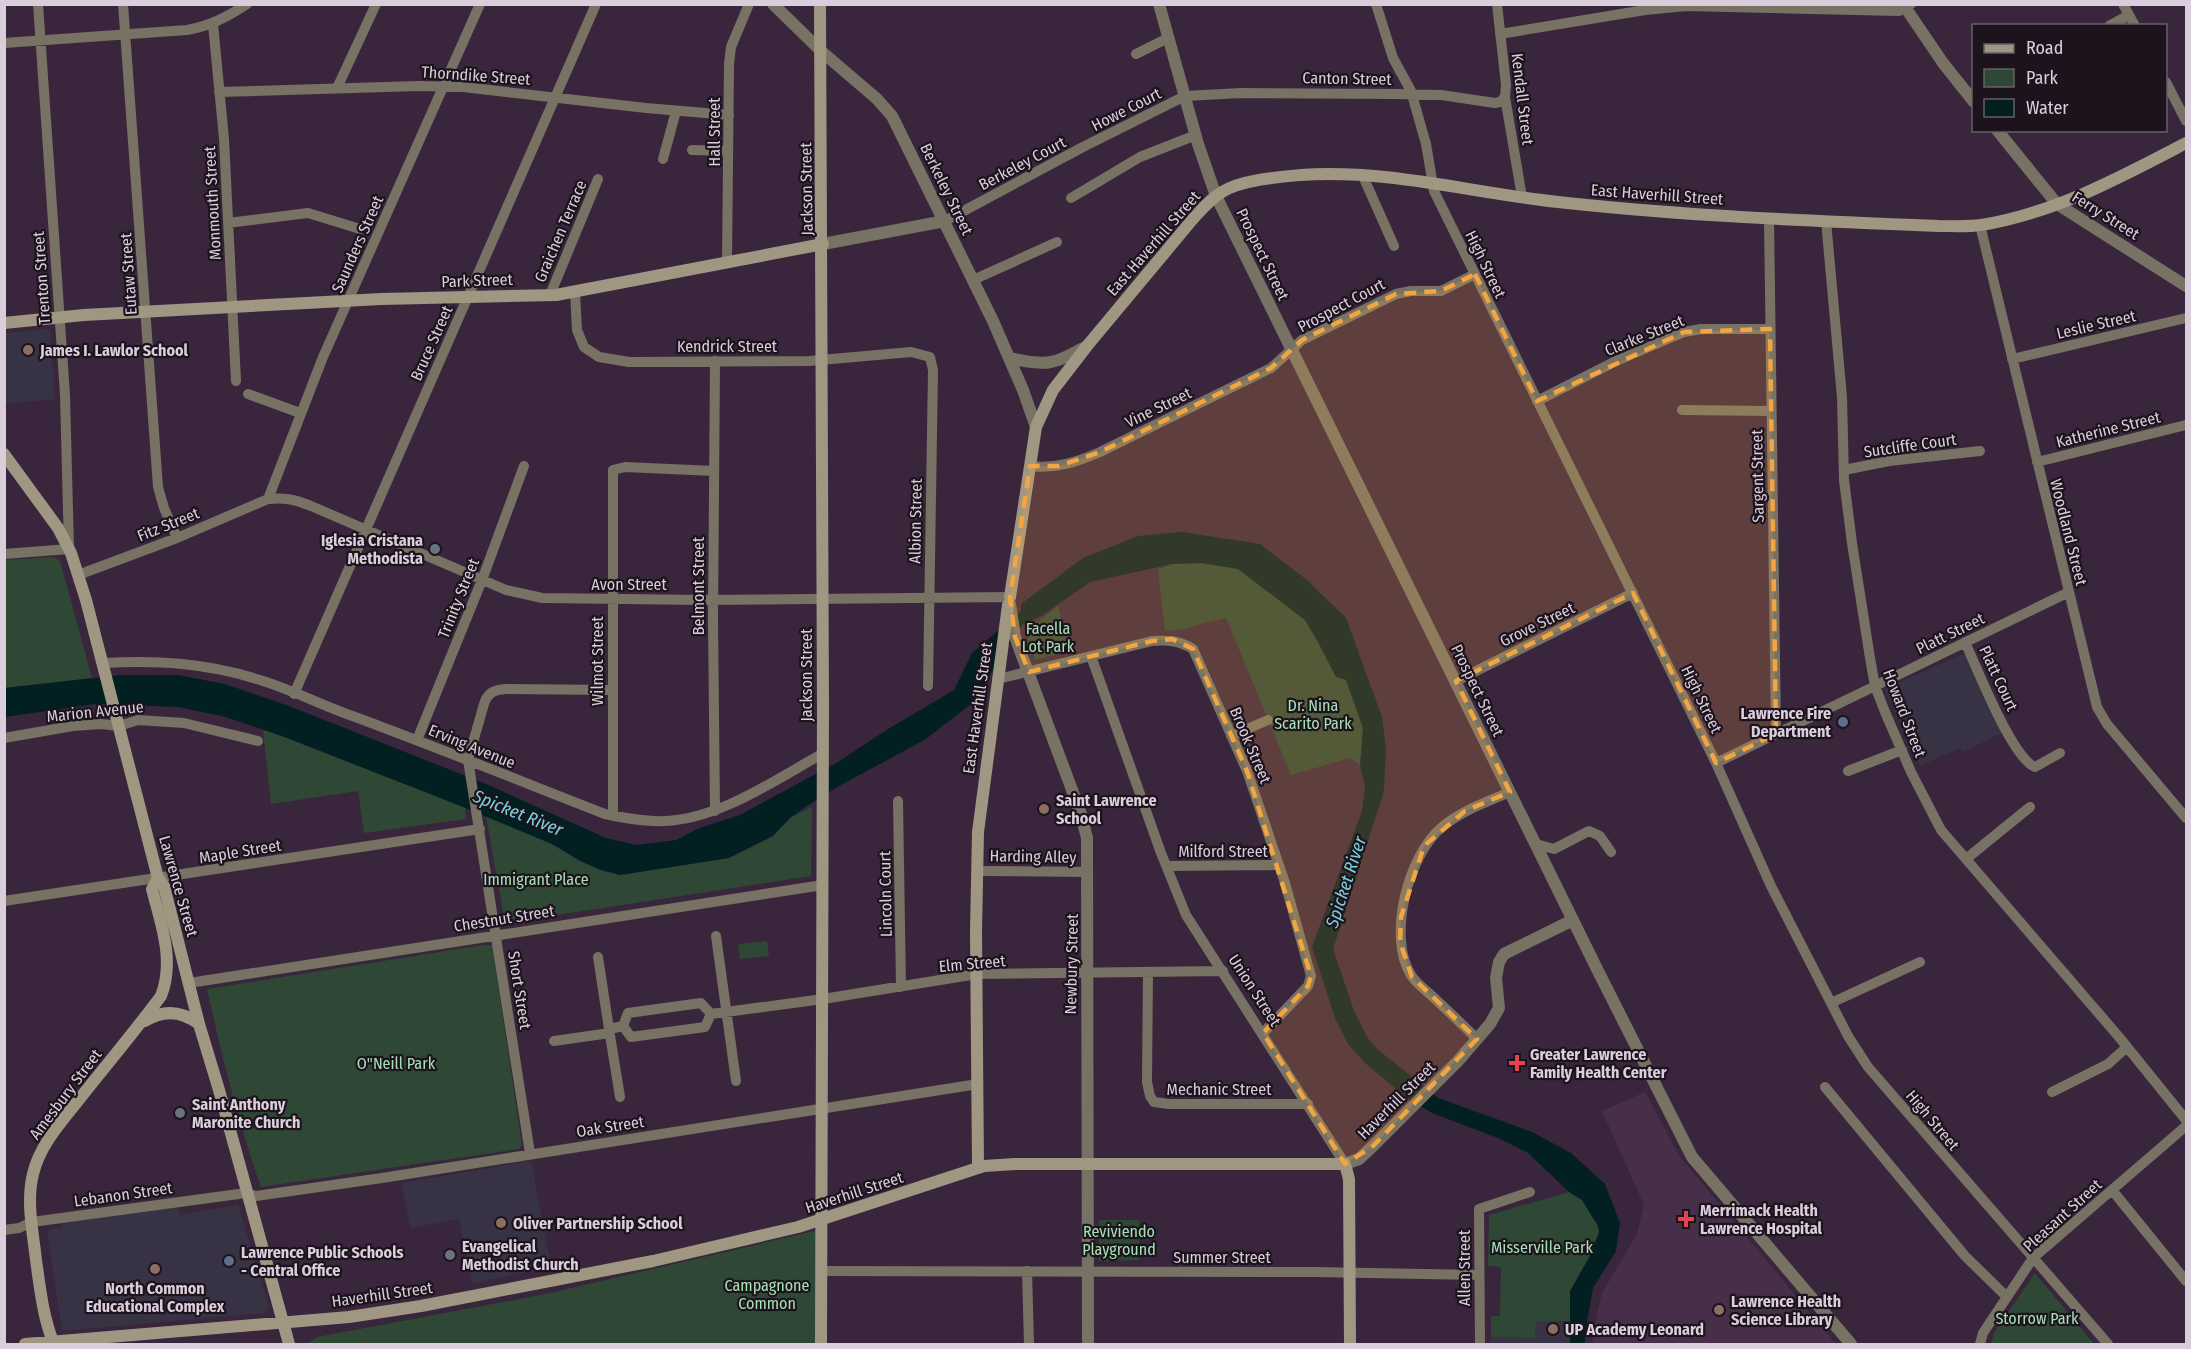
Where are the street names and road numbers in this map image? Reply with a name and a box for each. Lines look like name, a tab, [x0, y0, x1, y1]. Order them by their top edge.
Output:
street label: Kendall Street	[1507, 52, 1538, 147]
street label: Thorndike Street	[421, 62, 532, 89]
street label: Canton Street	[1302, 68, 1393, 89]
street label: Howe Court	[1088, 83, 1165, 135]
street label: Hall Street	[705, 97, 724, 166]
street label: Berkeley Court	[976, 132, 1070, 194]
street label: Berkeley Street	[916, 140, 977, 239]
street label: Jackson Street	[796, 141, 817, 236]
street label: Monmouth Street	[200, 145, 225, 260]
street label: Graichen Terrace	[530, 177, 591, 285]
street label: East Haverhill Street	[1590, 180, 1725, 209]
street label: East Haverhill Street	[1103, 186, 1205, 300]
street label: Ferry Street	[2069, 187, 2144, 244]
street label: Saunders Street	[328, 192, 388, 296]
street label: Prospect Street	[1232, 205, 1293, 304]
street label: High Street	[1461, 227, 1510, 302]
street label: Trenton Street	[29, 230, 54, 325]
street label: Eutaw Street	[116, 232, 141, 316]
street label: Park Street	[441, 270, 514, 291]
street label: Prospect Court	[1294, 274, 1389, 336]
street label: Bruce Street	[406, 302, 457, 384]
street label: Leslie Street	[2055, 306, 2138, 343]
street label: Clarke Street	[1602, 311, 1687, 360]
street label: Kendrick Street	[677, 337, 778, 356]
street label: Vine Street	[1122, 383, 1195, 432]
street label: Katherine Street	[2054, 407, 2163, 452]
street label: Sargent Street	[1747, 429, 1768, 523]
street label: Sutcliffe Court	[1863, 430, 1958, 461]
street label: Woodland Street	[2046, 477, 2091, 588]
street label: Albion Street	[905, 478, 926, 564]
street label: Fitz Street	[134, 503, 203, 545]
street label: Belmont Street	[689, 536, 708, 635]
street label: Trinity Street	[434, 555, 483, 641]
street label: Avon Street	[591, 575, 667, 594]
street label: Grove Street	[1497, 598, 1578, 651]
street label: Platt Street	[1913, 608, 1988, 658]
street label: Wilmot Street	[588, 616, 607, 706]
street label: Jackson Street	[797, 628, 816, 722]
street label: East Haverhill Street	[959, 640, 996, 775]
street label: Prospect Street	[1447, 641, 1508, 740]
street label: Platt Court	[1975, 643, 2022, 715]
street label: High Street	[1677, 662, 1726, 737]
street label: Howard Street	[1879, 666, 1930, 761]
street label: Marion Avenue	[46, 697, 145, 726]
street label: Brook Street	[1226, 704, 1275, 787]
street label: Erving Avenue	[426, 720, 518, 773]
street label: Lawrence Street	[155, 833, 202, 940]
street label: Maple Street	[198, 836, 283, 867]
street label: Milford Street	[1178, 842, 1269, 861]
street label: Harding Alley	[989, 846, 1077, 867]
street label: Lincoln Court	[875, 850, 896, 937]
street label: Chestnut Street	[452, 901, 556, 936]
street label: Newbury Street	[1061, 913, 1082, 1015]
street label: Short Street	[504, 950, 535, 1031]
street label: Elm Street	[938, 951, 1007, 976]
street label: Union Street	[1224, 951, 1285, 1030]
street label: Amesbury Street	[25, 1045, 106, 1143]
street label: Haverhill Street	[1354, 1057, 1440, 1143]
street label: Mechanic Street	[1167, 1080, 1272, 1099]
street label: High Street	[1902, 1086, 1964, 1155]
street label: Oak Street	[575, 1112, 646, 1141]
street label: Haverhill Street	[803, 1167, 906, 1217]
street label: Pleasant Street	[2019, 1175, 2106, 1256]
street label: Lebanon Street	[73, 1178, 174, 1211]
street label: Allen Street	[1455, 1229, 1474, 1306]
street label: Summer Street	[1173, 1248, 1272, 1267]
street label: Haverhill Street	[330, 1278, 435, 1311]

